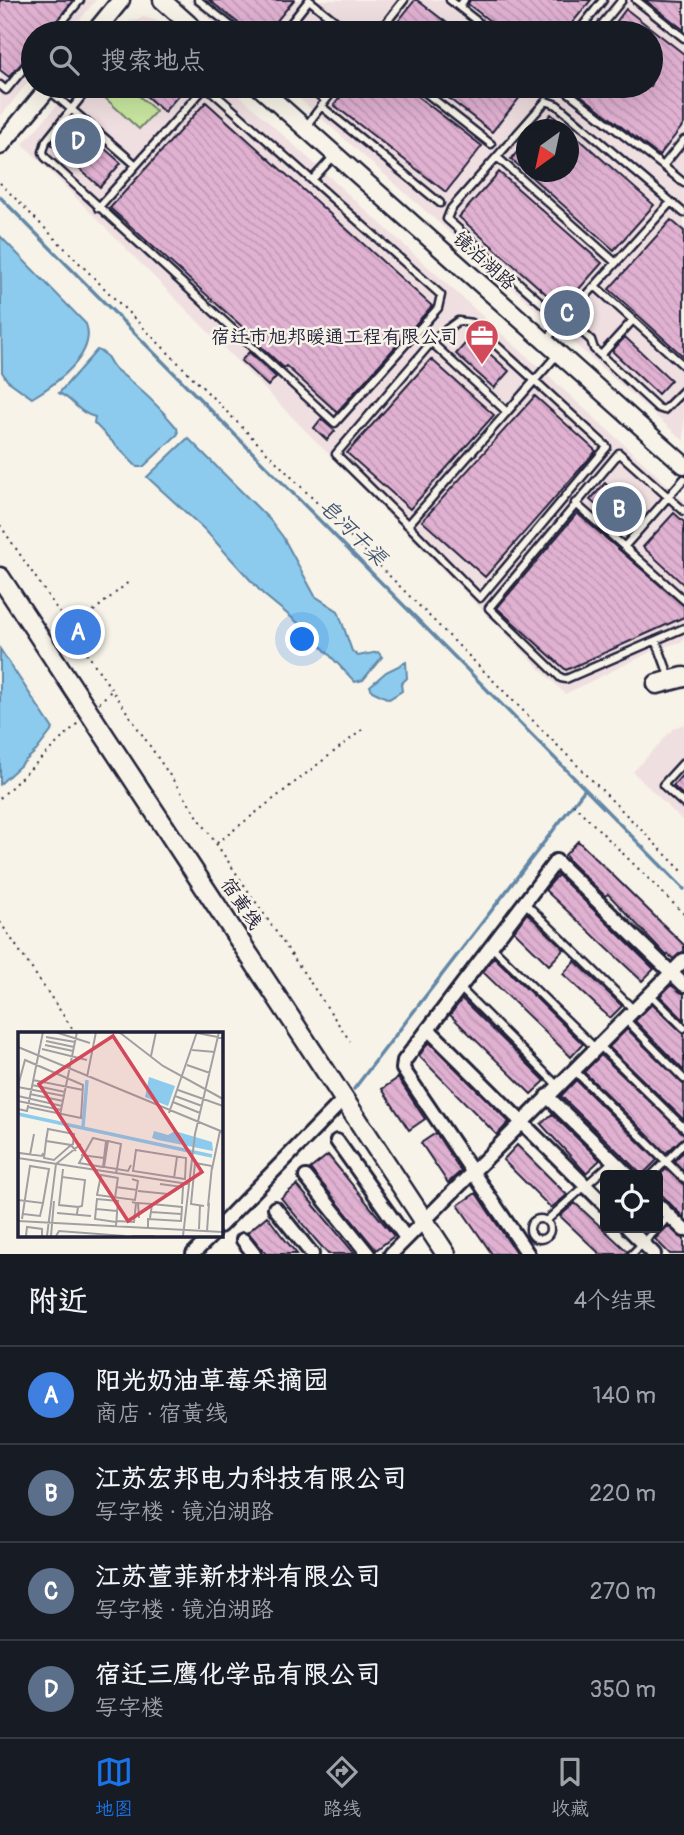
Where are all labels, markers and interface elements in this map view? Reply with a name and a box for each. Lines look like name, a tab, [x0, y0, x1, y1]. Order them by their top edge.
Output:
search box	[21, 21, 663, 98]
icon: search	[45, 41, 83, 79]
text: 搜索地点	[101, 45, 205, 77]
pin: D	[55, 115, 101, 167]
north arrow	[516, 119, 579, 182]
street label: 镜泊湖路	[448, 226, 521, 295]
pin: C	[544, 287, 590, 339]
office icon: 宿迁市旭邦暖通工程有限公司	[463, 317, 501, 366]
place label: 宿迁市旭邦暖通工程有限公司	[211, 325, 458, 349]
pin: B	[596, 483, 642, 535]
water label: 皂河干渠	[313, 493, 393, 573]
pin: A	[55, 606, 101, 658]
your location	[285, 622, 319, 656]
street label: 宿黄线	[215, 873, 267, 934]
inset map	[18, 1032, 222, 1237]
map controls	[600, 1170, 663, 1233]
button: locate	[600, 1170, 663, 1233]
text: 附近	[28, 1283, 88, 1320]
text: 4个结果	[574, 1286, 656, 1315]
text: 阳光奶油草莓采摘园	[95, 1365, 329, 1397]
text: A	[44, 1381, 58, 1410]
text: 140 m	[593, 1381, 656, 1410]
text: 商店 · 宿黄线	[95, 1399, 227, 1428]
text: 江苏宏邦电力科技有限公司	[95, 1463, 407, 1495]
text: B	[44, 1479, 58, 1508]
text: 220 m	[589, 1479, 656, 1508]
text: 写字楼 · 镜泊湖路	[95, 1497, 273, 1526]
text: 江苏萱菲新材料有限公司	[95, 1561, 381, 1593]
text: C	[44, 1577, 58, 1606]
text: 270 m	[590, 1577, 656, 1606]
text: 写字楼 · 镜泊湖路	[95, 1595, 273, 1624]
text: 宿迁三鹰化学品有限公司	[95, 1659, 381, 1691]
text: D	[44, 1675, 58, 1704]
text: 350 m	[590, 1675, 656, 1704]
text: 写字楼	[95, 1693, 164, 1722]
tab: 地图	[95, 1753, 133, 1821]
tab: 路线	[323, 1753, 361, 1821]
tab: 收藏	[551, 1753, 589, 1821]

